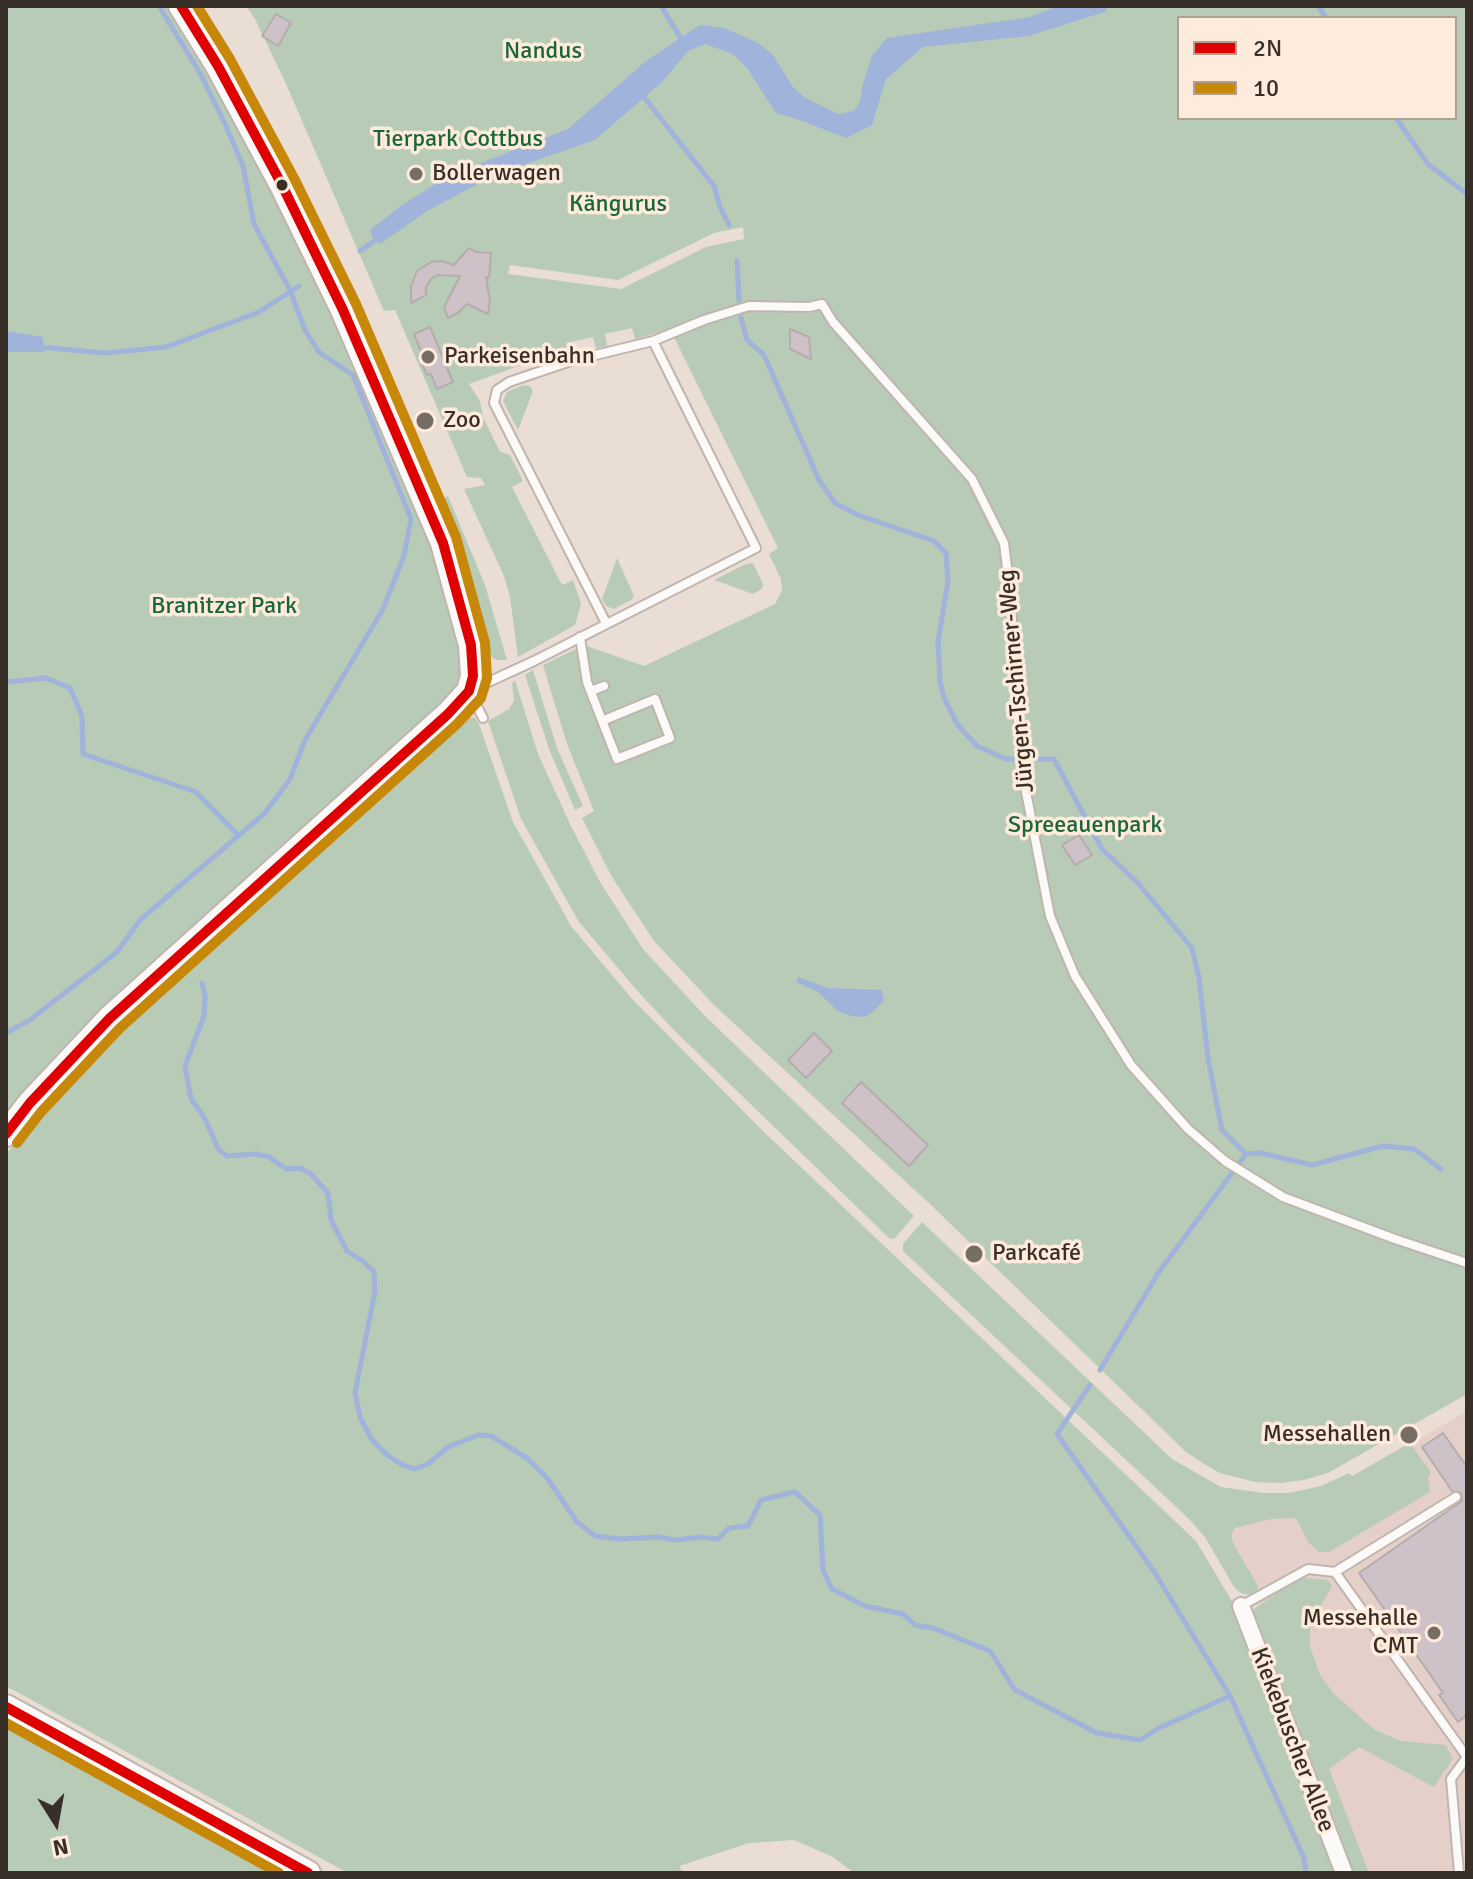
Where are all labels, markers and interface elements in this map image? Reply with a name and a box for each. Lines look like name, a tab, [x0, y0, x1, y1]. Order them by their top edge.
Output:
legend	[1177, 16, 1457, 120]
text: 2N	[1253, 33, 1282, 63]
park label: Nandus	[504, 38, 582, 66]
text: 10	[1253, 73, 1279, 103]
park label: Tierpark Cottbus	[373, 126, 543, 154]
place label: Bollerwagen	[432, 160, 561, 188]
marker: Bollerwagen	[407, 165, 425, 183]
unlabelled marker	[274, 177, 290, 193]
park label: Kängurus	[569, 191, 667, 219]
place label: Parkeisenbahn	[444, 343, 595, 371]
marker: Parkeisenbahn	[419, 348, 437, 366]
place label: Zoo	[443, 407, 481, 435]
marker: Zoo	[414, 410, 436, 432]
street label: Jürgen-Tschirner-Weg	[993, 568, 1041, 794]
park label: Branitzer Park	[151, 593, 297, 621]
park label: Spreeauenpark	[1008, 812, 1162, 840]
place label: Parkcafé	[992, 1240, 1081, 1268]
marker: Parkcafé	[963, 1243, 985, 1265]
place label: Messehallen	[1263, 1421, 1391, 1449]
marker: Messehallen	[1398, 1424, 1420, 1446]
place label: Messehalle CMT	[1303, 1605, 1418, 1661]
marker: Messehalle CMT	[1425, 1624, 1443, 1642]
street label: Kiekebuscher Allee	[1244, 1644, 1340, 1836]
north arrow	[16, 1783, 96, 1863]
text: N	[51, 1832, 71, 1862]

